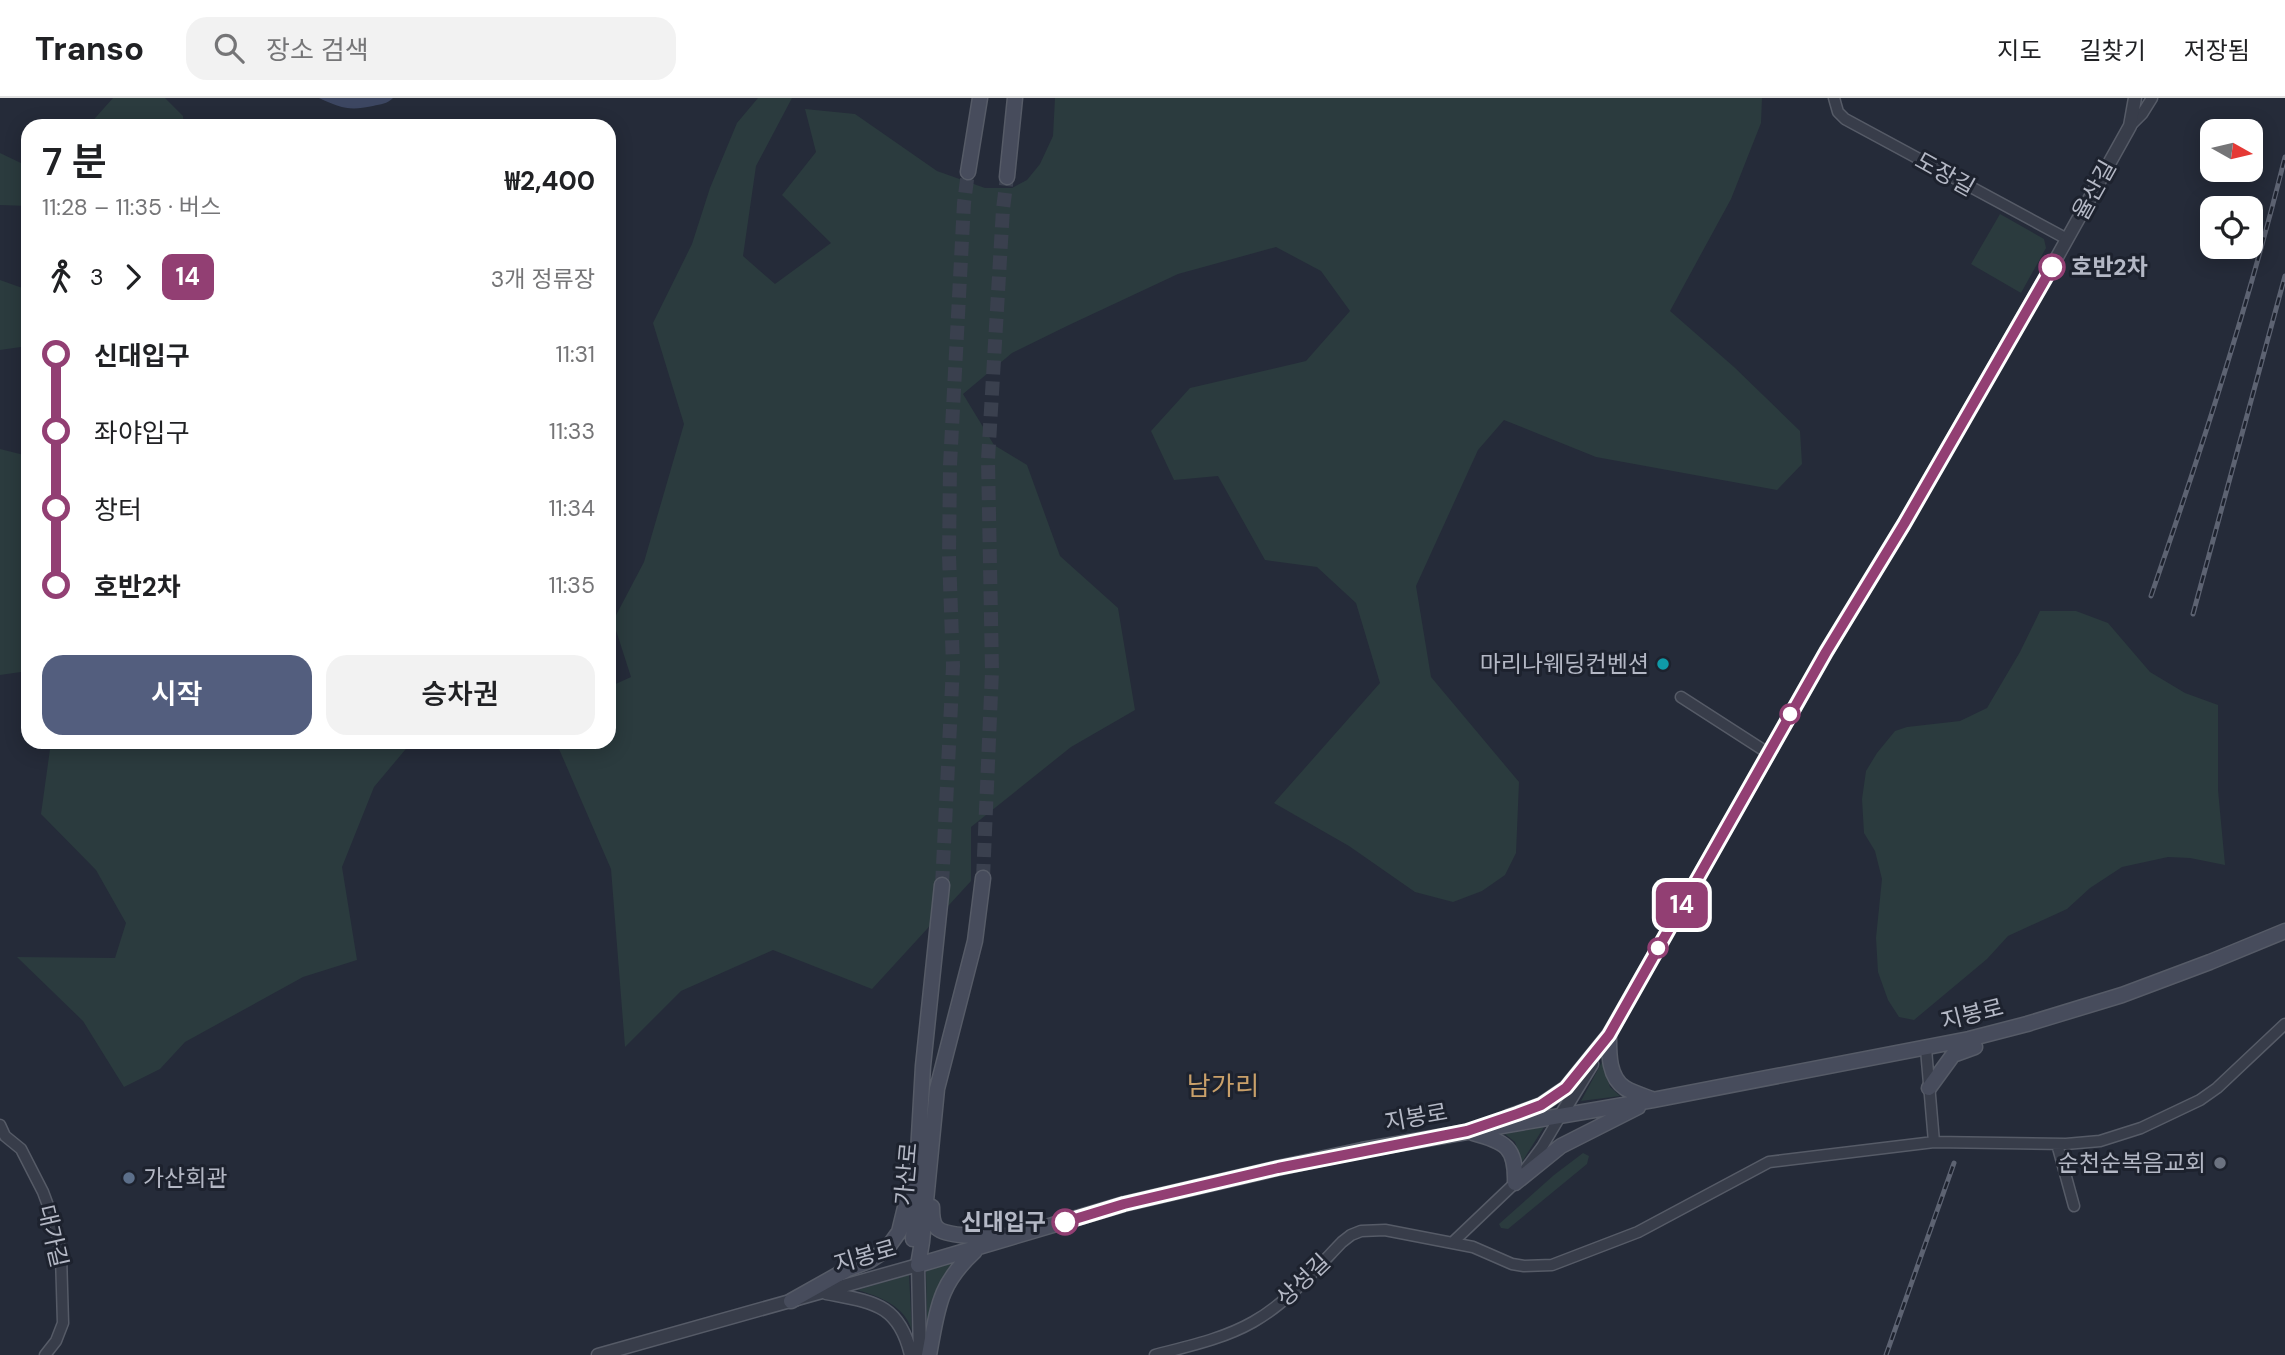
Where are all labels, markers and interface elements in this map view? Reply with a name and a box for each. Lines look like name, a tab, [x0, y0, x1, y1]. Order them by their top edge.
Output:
search box	[186, 17, 676, 80]
text: Transo	[35, 27, 144, 70]
icon: search	[210, 29, 248, 67]
text: 장소 검색	[266, 33, 369, 67]
text: 지도	[1997, 35, 2042, 66]
text: 길찾기	[2080, 35, 2146, 66]
text: 저장됨	[2184, 35, 2250, 66]
north arrow	[2200, 119, 2263, 182]
map controls	[2200, 119, 2263, 259]
text: 7 분	[42, 137, 107, 187]
street label: 도장길	[1910, 145, 1980, 203]
street label: 율산길	[2065, 155, 2123, 225]
text: ₩2,400	[505, 164, 595, 198]
text: 11:28 – 11:35 · 버스	[42, 192, 221, 222]
button: locate	[2200, 196, 2263, 259]
place label: 호반2차	[2071, 252, 2148, 282]
marker: 호반2차	[2039, 254, 2065, 280]
icon: walk	[42, 258, 80, 296]
icon: forward	[114, 258, 152, 296]
text: 14	[176, 261, 200, 292]
text: 3	[90, 262, 104, 292]
text: 3개 정류장	[491, 264, 595, 294]
text: 신대입구	[94, 339, 190, 373]
text: 11:31	[556, 339, 595, 369]
text: 좌야입구	[94, 416, 190, 450]
text: 11:33	[549, 416, 595, 446]
text: 창터	[94, 493, 142, 527]
text: 11:34	[548, 493, 595, 523]
text: 호반2차	[94, 570, 181, 604]
text: 11:35	[548, 570, 595, 600]
place label: 마리나웨딩컨벤션	[1480, 649, 1649, 679]
button: 시작	[42, 655, 312, 735]
button: 승차권	[326, 655, 595, 735]
marker: 마리나웨딩컨벤션	[1655, 656, 1671, 672]
unlabelled marker	[1780, 704, 1800, 724]
line badge: 14	[1650, 882, 1714, 928]
text: 14	[1670, 889, 1694, 920]
unlabelled marker	[1648, 938, 1668, 958]
street label: 지봉로	[1938, 992, 2006, 1036]
district label: 남가리	[1187, 1069, 1259, 1103]
street label: 지봉로	[1382, 1097, 1450, 1137]
street label: 가산로	[888, 1141, 924, 1207]
place label: 순천순복음교회	[2058, 1148, 2206, 1178]
marker: 순천순복음교회	[2212, 1155, 2228, 1171]
place label: 가산회관	[143, 1163, 228, 1193]
marker: 가산회관	[121, 1170, 137, 1186]
street label: 대가길	[31, 1202, 75, 1270]
place label: 신대입구	[961, 1207, 1046, 1237]
marker: 신대입구	[1052, 1209, 1078, 1235]
street label: 지봉로	[830, 1233, 900, 1279]
street label: 상성길	[1270, 1247, 1336, 1313]

